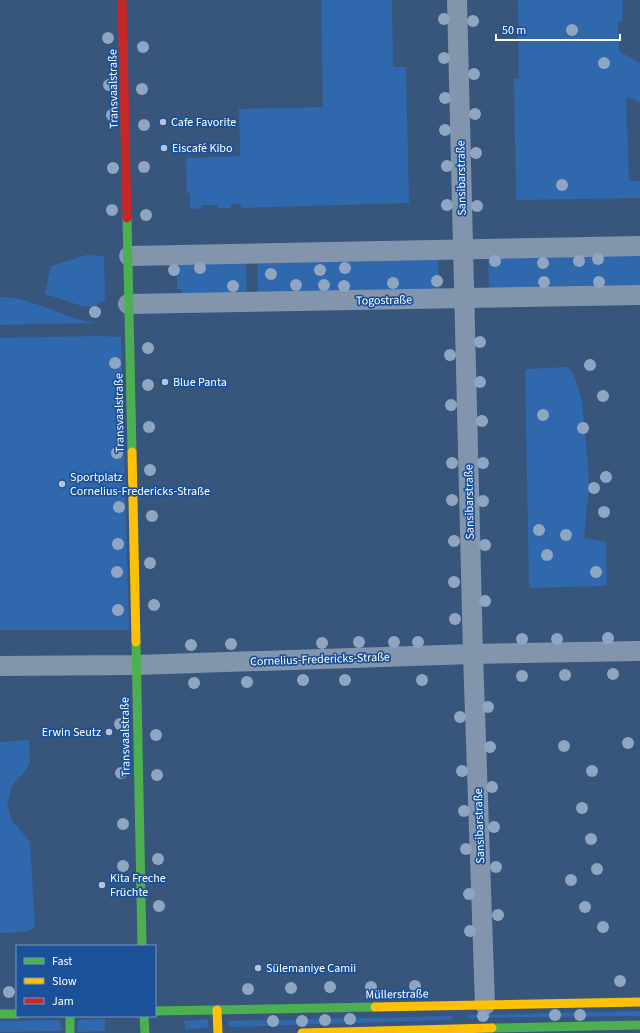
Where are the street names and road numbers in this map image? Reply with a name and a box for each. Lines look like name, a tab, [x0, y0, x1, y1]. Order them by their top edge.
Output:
street label: Transvaalstraße	[104, 49, 123, 129]
street label: Sansibarstraße	[452, 140, 471, 216]
street label: Togostraße	[356, 292, 412, 309]
street label: Transvaalstraße	[110, 373, 129, 453]
street label: Sansibarstraße	[460, 464, 479, 540]
street label: Cornelius-Fredericks-Straße	[250, 649, 390, 670]
street label: Transvaalstraße	[116, 697, 135, 777]
street label: Sansibarstraße	[470, 788, 489, 864]
street label: Müllerstraße	[365, 985, 429, 1004]

